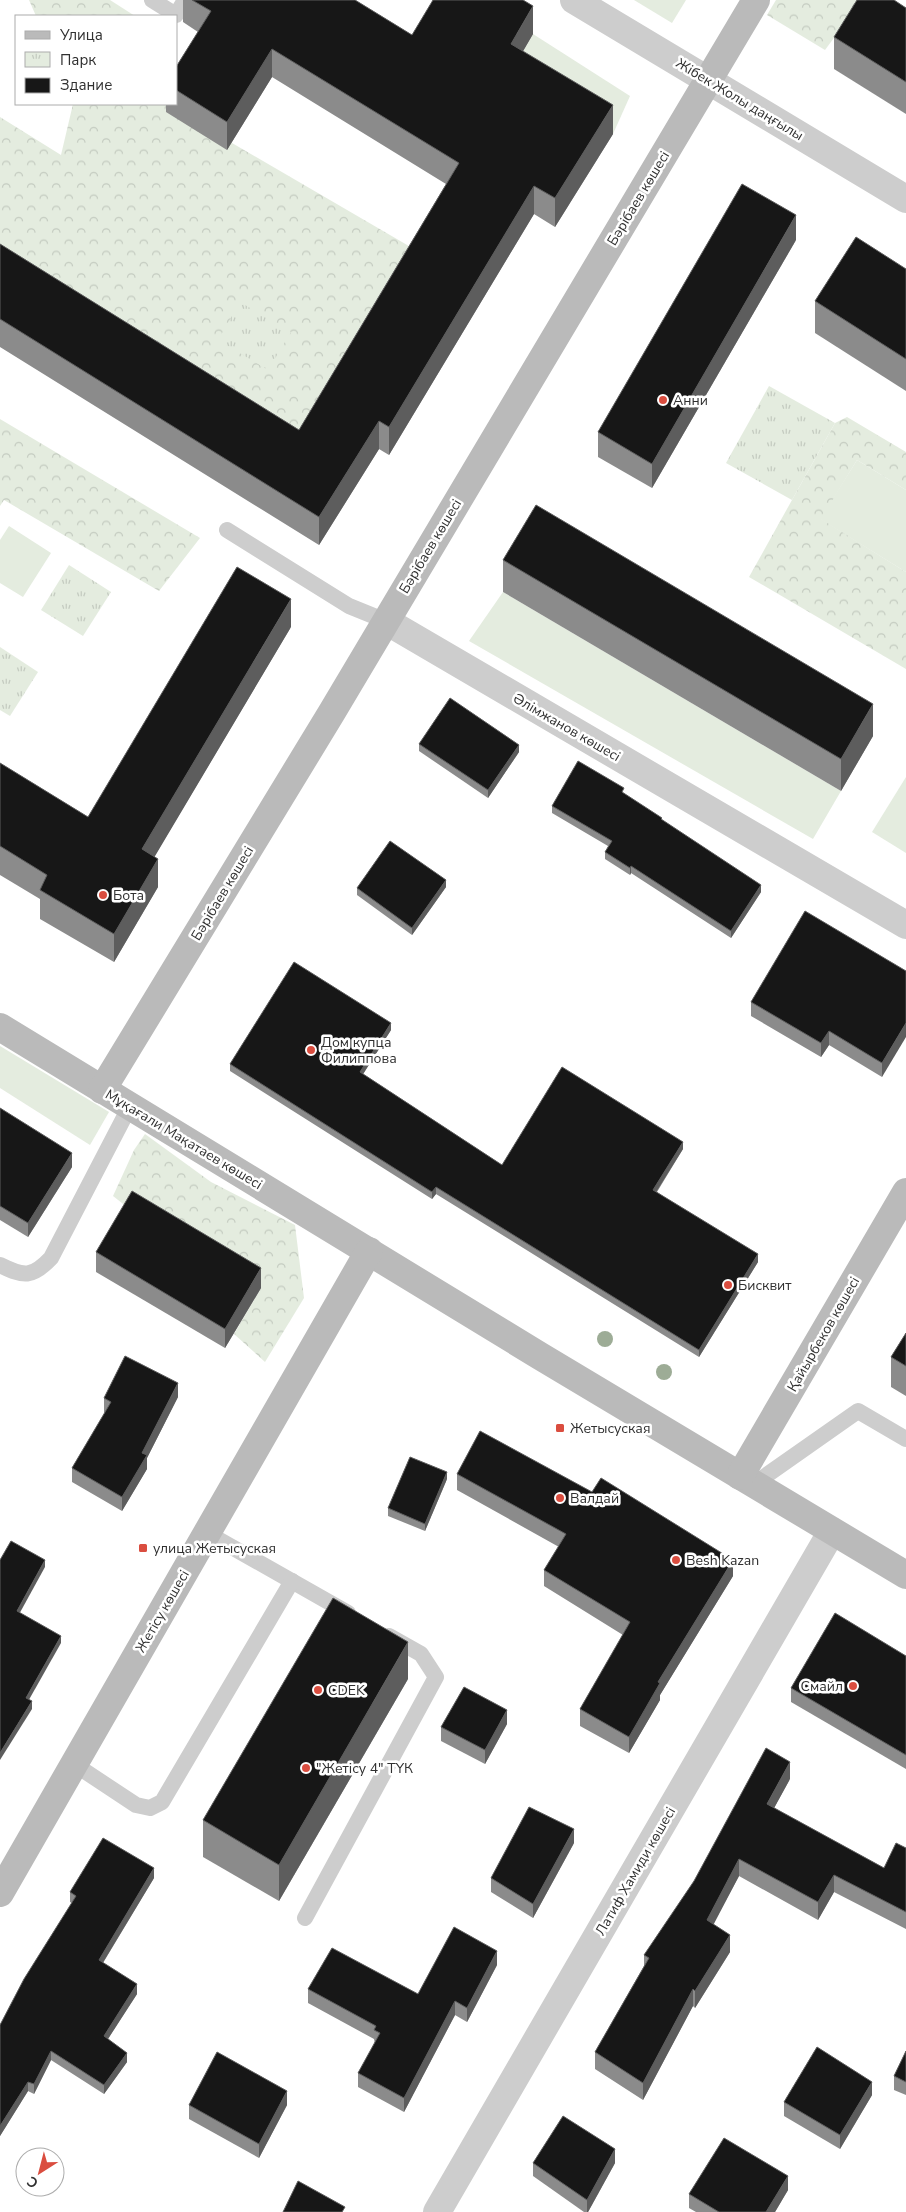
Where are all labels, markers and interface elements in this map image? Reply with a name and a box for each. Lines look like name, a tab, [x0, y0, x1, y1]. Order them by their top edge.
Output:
legend	[15, 15, 178, 105]
text: Улица	[59, 25, 103, 45]
text: Парк	[60, 50, 96, 70]
street label: Жібек Жолы даңғылы	[672, 54, 807, 145]
text: Здание	[60, 75, 112, 95]
street label: Бәрібаев көшесі	[603, 148, 674, 249]
place label: Анни	[673, 391, 708, 410]
marker: Анни	[657, 394, 669, 406]
street label: Бәрібаев көшесі	[395, 496, 466, 597]
street label: Әлімжанов көшесі	[509, 689, 624, 766]
street label: Бәрібаев көшесі	[187, 843, 258, 944]
place label: Бота	[113, 886, 144, 905]
marker: Бота	[97, 889, 109, 901]
place label: Дом купца Филиппова	[321, 1033, 397, 1068]
marker: Дом купца Филиппова	[305, 1044, 317, 1056]
street label: Мұқағали Мақатаев көшесі	[102, 1085, 266, 1194]
street label: Қайырбеков көшесі	[783, 1273, 864, 1395]
place label: Бисквит	[738, 1276, 792, 1295]
marker: Бисквит	[722, 1279, 734, 1291]
place label: Жетысуская	[570, 1419, 650, 1438]
marker: Жетысуская	[554, 1422, 566, 1434]
place label: Валдай	[570, 1489, 619, 1508]
marker: Валдай	[554, 1492, 566, 1504]
place label: улица Жетысуская	[153, 1539, 276, 1558]
marker: улица Жетысуская	[137, 1542, 149, 1554]
place label: Besh Kazan	[686, 1551, 759, 1570]
marker: Besh Kazan	[670, 1554, 682, 1566]
street label: Жетісу көшесі	[131, 1567, 194, 1656]
place label: Смайл	[801, 1677, 843, 1696]
marker: Смайл	[847, 1680, 859, 1692]
place label: CDEK	[328, 1681, 365, 1700]
marker: CDEK	[312, 1684, 324, 1696]
place label: "Жетісу 4" ТҮК	[316, 1759, 413, 1778]
marker: "Жетісу 4" ТҮК	[300, 1762, 312, 1774]
street label: Латиф Хамиди көшесі	[591, 1804, 680, 1939]
north arrow	[15, 2147, 65, 2197]
text: С	[23, 2171, 42, 2193]

